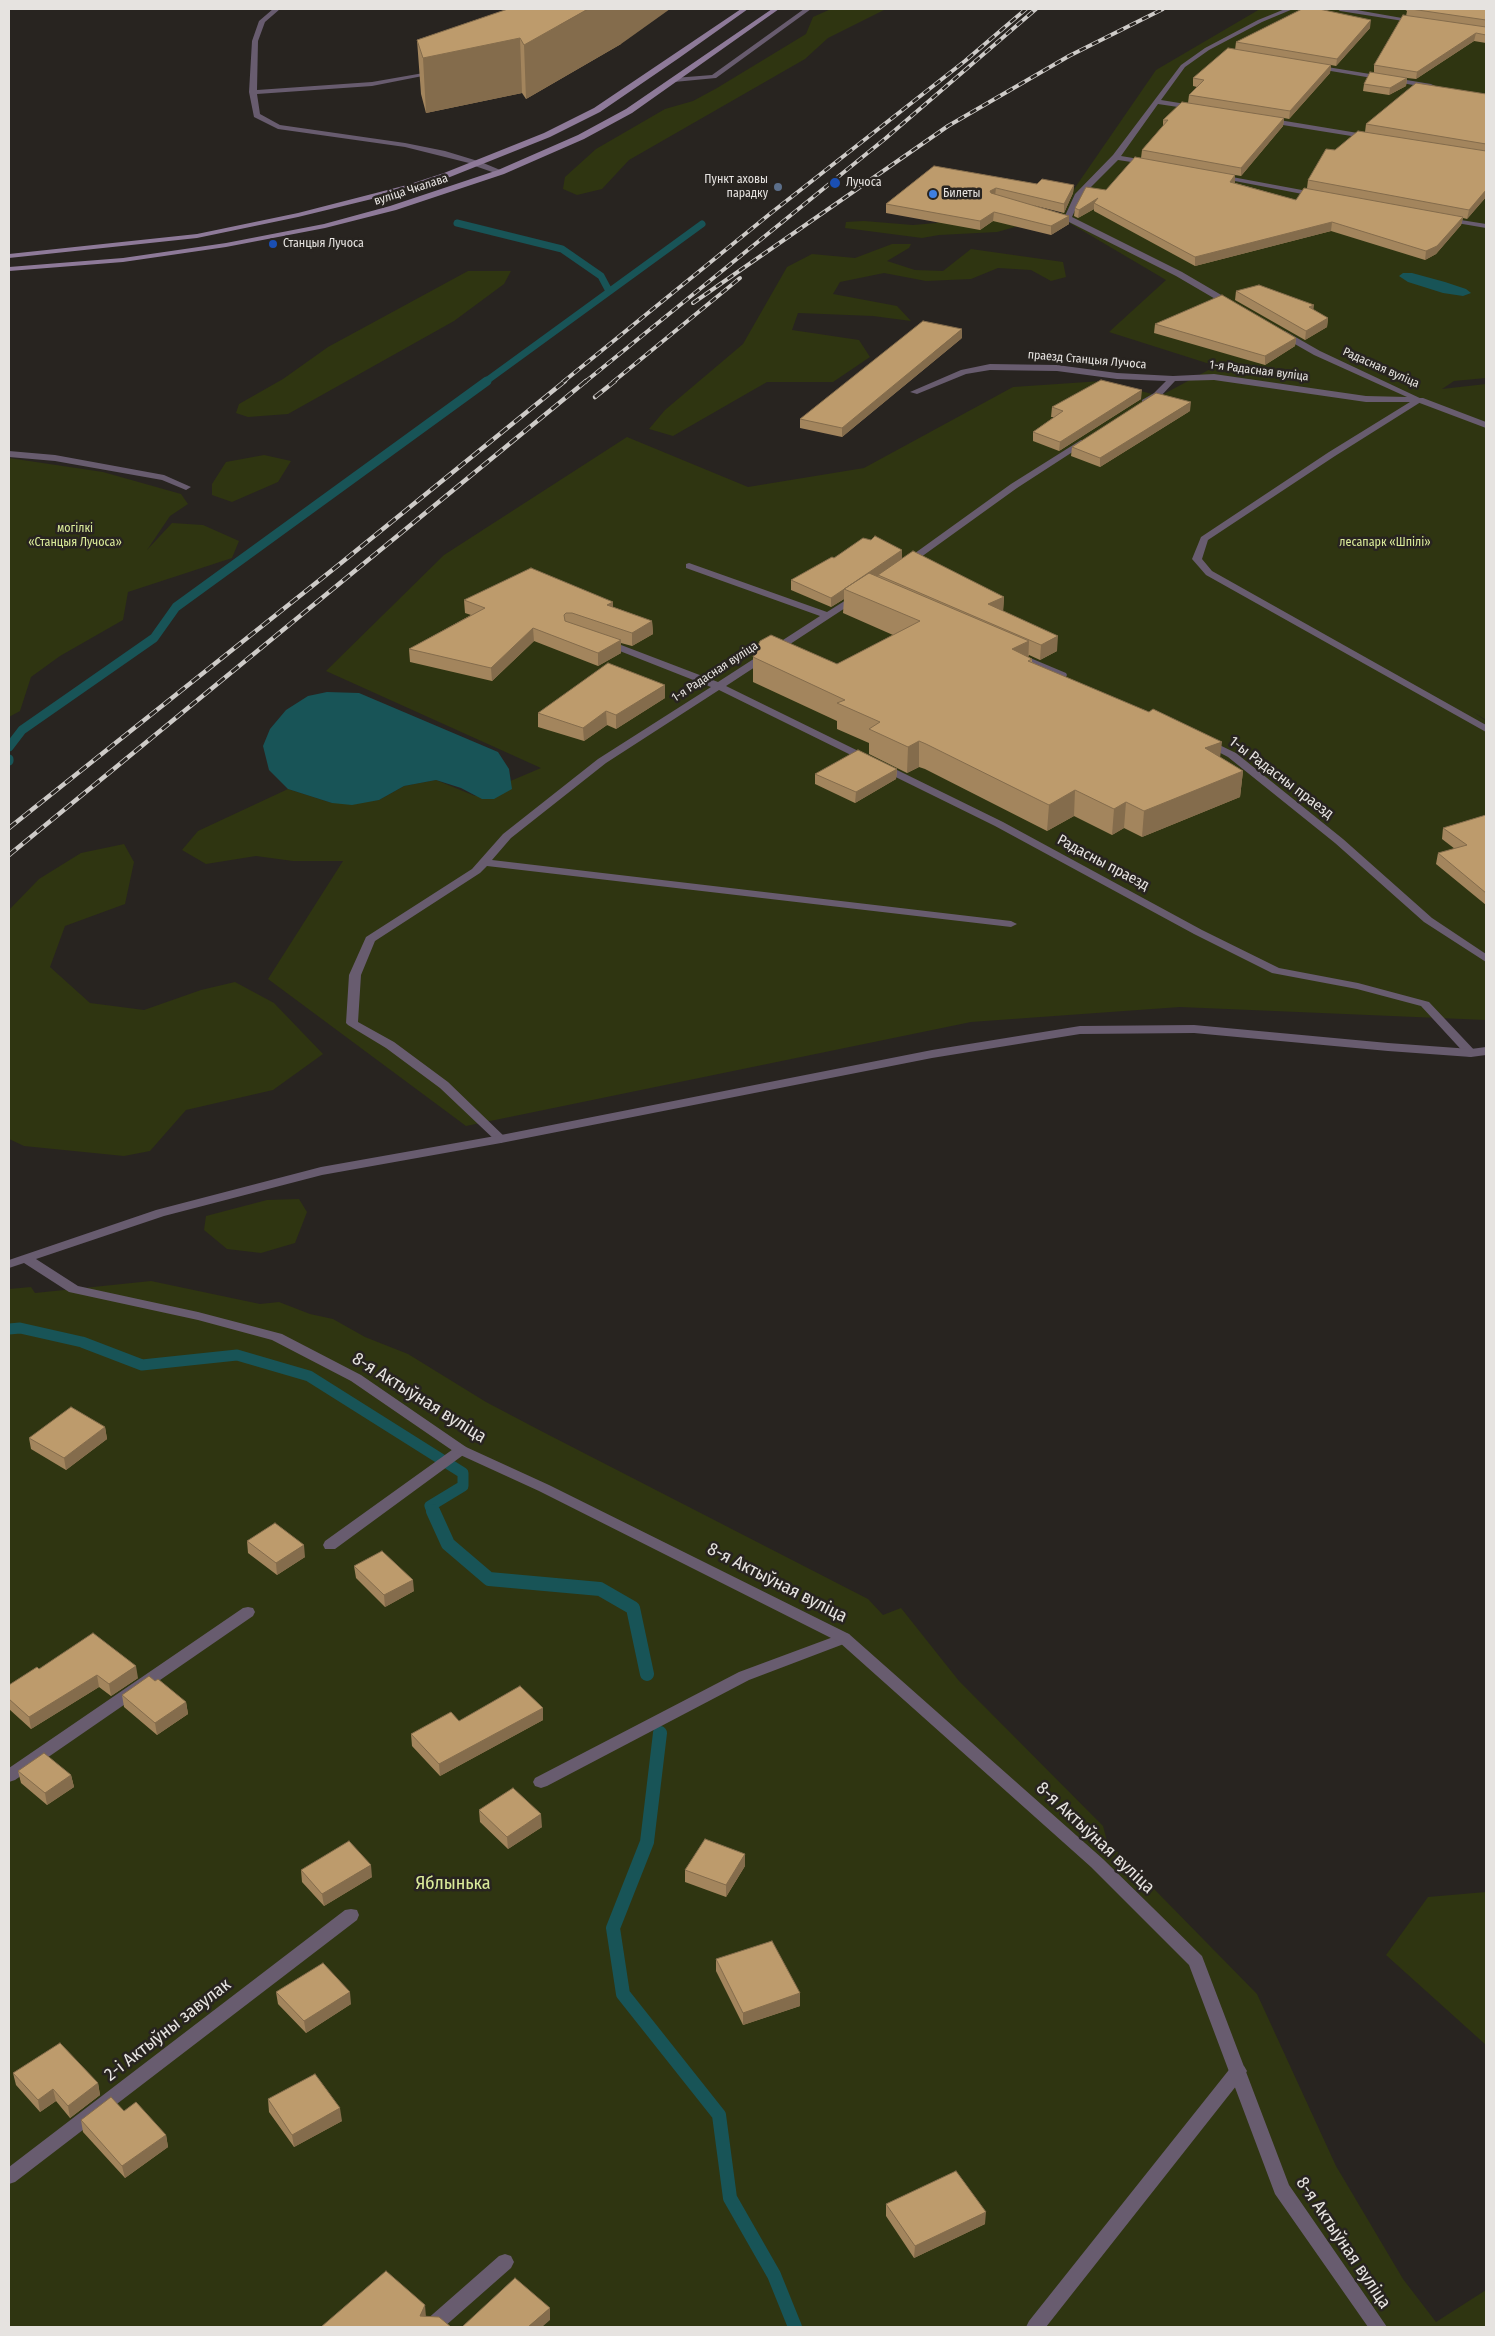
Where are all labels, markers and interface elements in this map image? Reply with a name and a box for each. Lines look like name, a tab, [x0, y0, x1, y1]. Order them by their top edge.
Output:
street label: вуліца Чкалава	[372, 171, 450, 209]
place label: Пункт аховы парадку	[704, 173, 768, 201]
marker: Лучоса	[828, 176, 842, 190]
place label: Лучоса	[846, 176, 882, 190]
marker: Пункт аховы парадку	[772, 181, 784, 193]
place label: Билеты	[943, 187, 980, 201]
marker: Билеты	[927, 188, 939, 200]
place label: Станцыя Лучоса	[283, 237, 364, 251]
marker: Станцыя Лучоса	[267, 238, 279, 250]
street label: Радасная вуліца	[1341, 345, 1421, 391]
street label: праезд Станцыя Лучоса	[1027, 348, 1147, 372]
street label: 1-я Радасная вуліца	[1209, 358, 1309, 384]
park label: могілкі «Станцыя Лучоса»	[28, 522, 122, 550]
park label: лесапарк «Шпілі»	[1339, 536, 1431, 550]
street label: 1-я Радасная вуліца	[669, 639, 761, 705]
street label: 1-ы Радасны праезд	[1225, 733, 1337, 823]
street label: Радасны праезд	[1054, 831, 1152, 895]
street label: 8-я Актыўная вуліца	[348, 1348, 490, 1448]
street label: 8-я Актыўная вуліца	[703, 1538, 851, 1628]
street label: 8-я Актыўная вуліца	[1031, 1778, 1159, 1898]
park label: Яблынька	[415, 1873, 491, 1895]
street label: 2-і Актыўны завулак	[101, 1974, 235, 2086]
street label: 8-я Актыўная вуліца	[1291, 2173, 1395, 2313]

